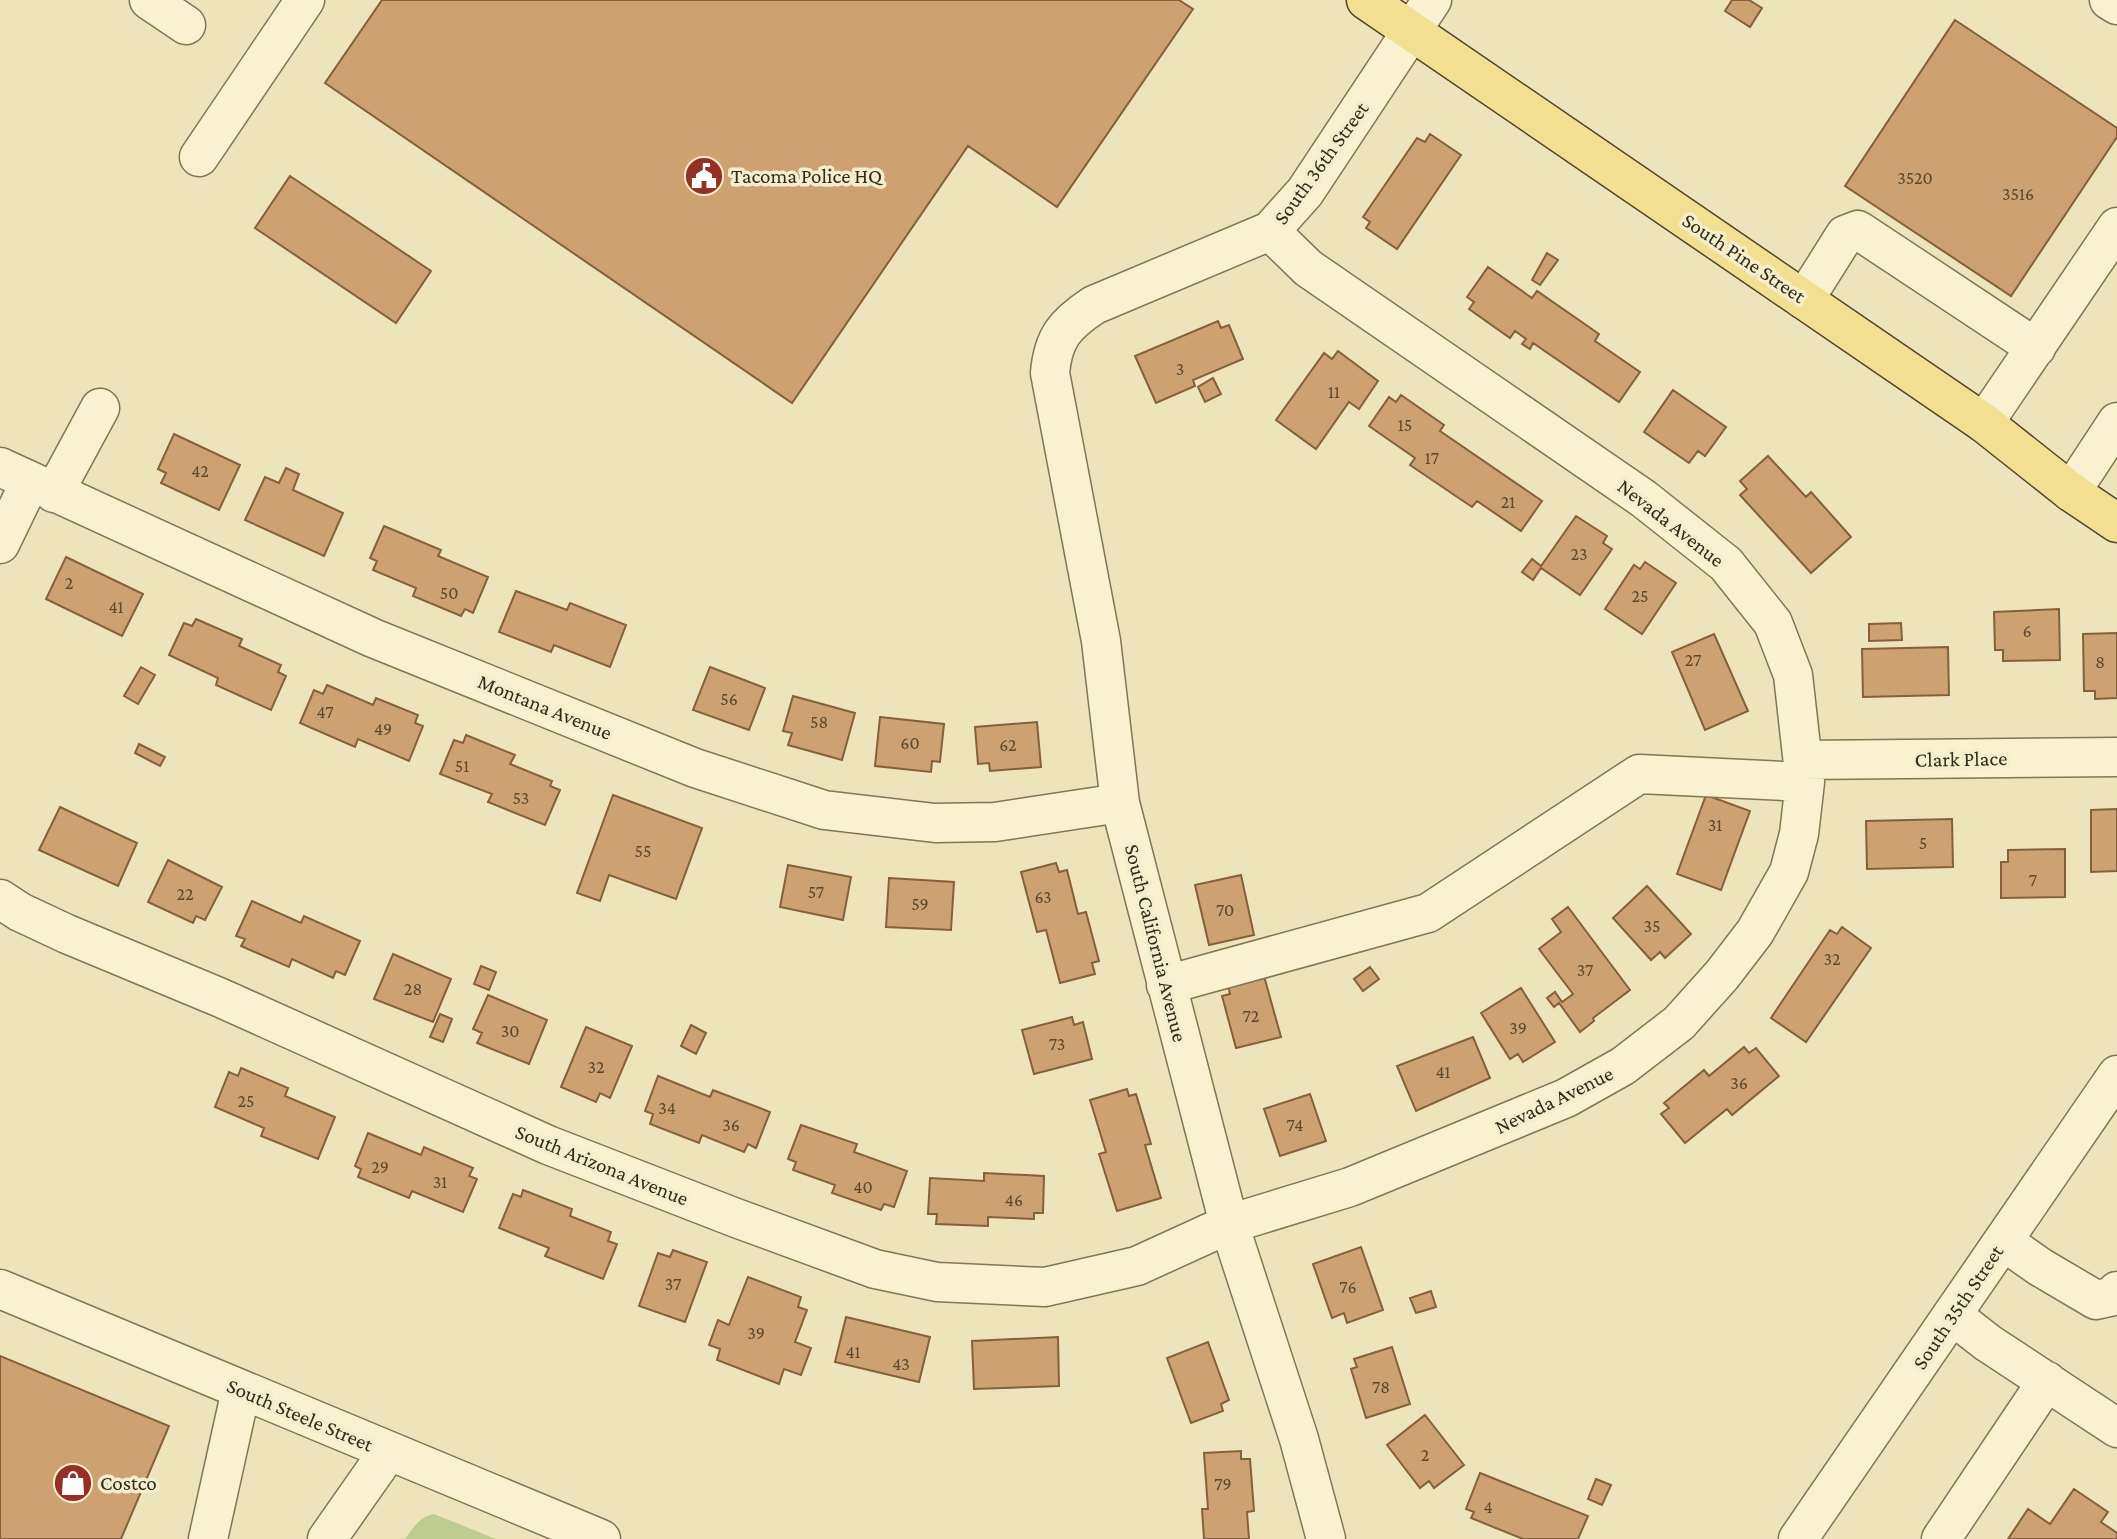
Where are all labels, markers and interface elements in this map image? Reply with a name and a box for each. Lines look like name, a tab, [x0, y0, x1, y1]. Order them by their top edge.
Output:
street label: South 36th Street	[1269, 96, 1374, 229]
public building icon: Tacoma Police HQ	[683, 155, 725, 197]
place label: Tacoma Police HQ	[731, 164, 883, 188]
house number: 3520	[1897, 168, 1933, 188]
house number: 3516	[2002, 184, 2034, 204]
street label: South Pine Street	[1678, 208, 1811, 309]
house number: 3	[1176, 359, 1184, 379]
house number: 11	[1328, 382, 1340, 402]
house number: 15	[1398, 415, 1412, 435]
house number: 17	[1425, 448, 1439, 468]
house number: 42	[191, 461, 209, 481]
street label: Nevada Avenue	[1613, 474, 1729, 572]
house number: 21	[1501, 492, 1515, 512]
house number: 23	[1570, 544, 1588, 564]
house number: 2	[65, 573, 73, 593]
house number: 50	[440, 583, 458, 603]
house number: 25	[1631, 586, 1649, 606]
house number: 41	[108, 597, 124, 617]
house number: 6	[2022, 621, 2032, 641]
house number: 27	[1685, 650, 1701, 670]
house number: 8	[2095, 652, 2105, 672]
street label: Montana Avenue	[474, 669, 616, 745]
house number: 56	[720, 689, 738, 709]
house number: 47	[316, 702, 334, 722]
house number: 58	[810, 712, 828, 732]
house number: 49	[374, 719, 392, 739]
house number: 60	[900, 733, 920, 753]
house number: 62	[999, 735, 1017, 755]
street label: Clark Place	[1915, 746, 2007, 772]
house number: 51	[455, 756, 469, 776]
house number: 53	[513, 788, 529, 808]
house number: 31	[1708, 815, 1722, 835]
house number: 5	[1919, 833, 1927, 853]
house number: 55	[635, 841, 651, 861]
street label: South California Avenue	[1120, 842, 1192, 1044]
house number: 7	[2029, 870, 2037, 890]
house number: 57	[808, 882, 824, 902]
house number: 22	[176, 884, 194, 904]
house number: 63	[1034, 887, 1052, 907]
house number: 59	[911, 894, 929, 914]
house number: 70	[1216, 900, 1234, 920]
house number: 35	[1643, 916, 1661, 936]
house number: 32	[1823, 949, 1841, 969]
house number: 37	[1577, 960, 1593, 980]
house number: 28	[404, 979, 422, 999]
house number: 72	[1243, 1006, 1259, 1026]
house number: 39	[1509, 1018, 1527, 1038]
house number: 30	[501, 1021, 519, 1041]
house number: 73	[1049, 1034, 1065, 1054]
house number: 32	[587, 1057, 605, 1077]
street label: Nevada Avenue	[1491, 1061, 1617, 1139]
house number: 41	[1435, 1062, 1451, 1082]
house number: 36	[1730, 1073, 1748, 1093]
house number: 25	[237, 1091, 255, 1111]
house number: 34	[658, 1098, 676, 1118]
house number: 36	[722, 1115, 740, 1135]
house number: 74	[1287, 1115, 1303, 1135]
street label: South Arizona Avenue	[512, 1119, 692, 1211]
house number: 29	[371, 1157, 389, 1177]
house number: 31	[433, 1172, 447, 1192]
house number: 40	[853, 1177, 873, 1197]
house number: 46	[1005, 1190, 1023, 1210]
street label: South 35th Street	[1908, 1239, 2009, 1374]
house number: 37	[665, 1274, 681, 1294]
house number: 76	[1339, 1277, 1357, 1297]
house number: 39	[747, 1323, 765, 1343]
house number: 41	[845, 1342, 861, 1362]
house number: 43	[892, 1354, 910, 1374]
street label: South Steele Street	[223, 1373, 378, 1457]
house number: 78	[1372, 1377, 1390, 1397]
house number: 2	[1421, 1445, 1429, 1465]
shop icon: Costco	[52, 1462, 94, 1504]
place label: Costco	[100, 1471, 157, 1495]
house number: 79	[1214, 1474, 1232, 1494]
house number: 4	[1483, 1497, 1493, 1517]

